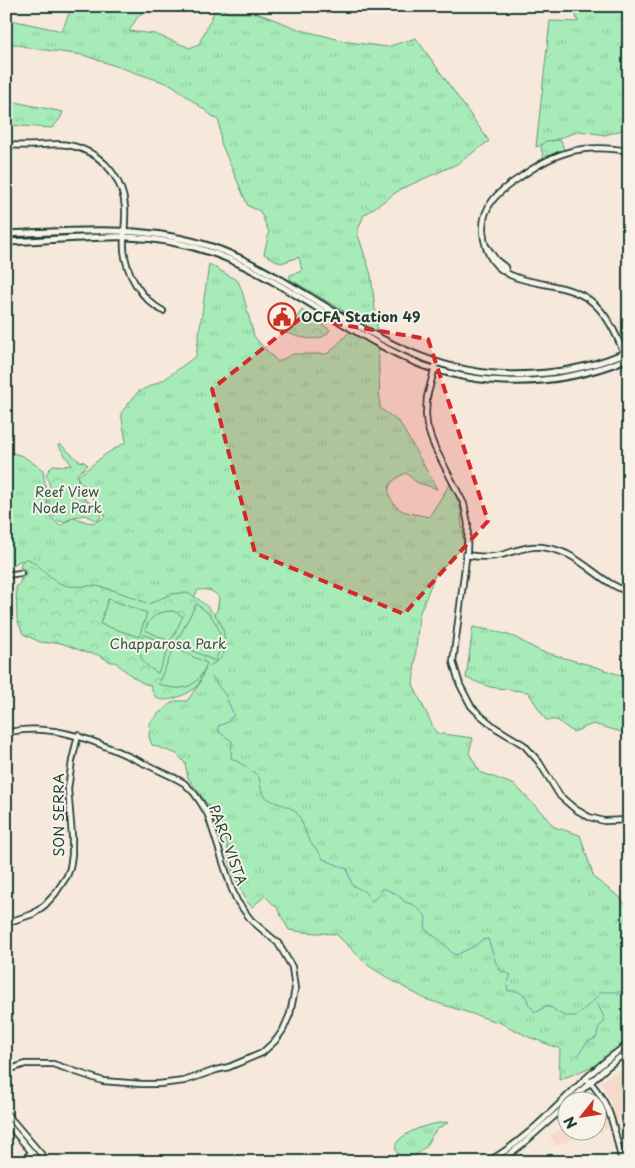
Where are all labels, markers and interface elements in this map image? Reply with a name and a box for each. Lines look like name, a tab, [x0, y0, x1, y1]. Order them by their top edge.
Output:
public building icon: OCFA Station 49	[267, 302, 297, 332]
place label: OCFA Station 49	[301, 306, 420, 327]
park label: Reef View Node Park	[32, 481, 103, 518]
park label: Chapparosa Park	[110, 633, 227, 654]
street label: SON SERRA	[48, 773, 69, 857]
street label: PARC VISTA	[204, 802, 253, 889]
north arrow	[558, 1090, 608, 1140]
text: N	[558, 1113, 582, 1133]

